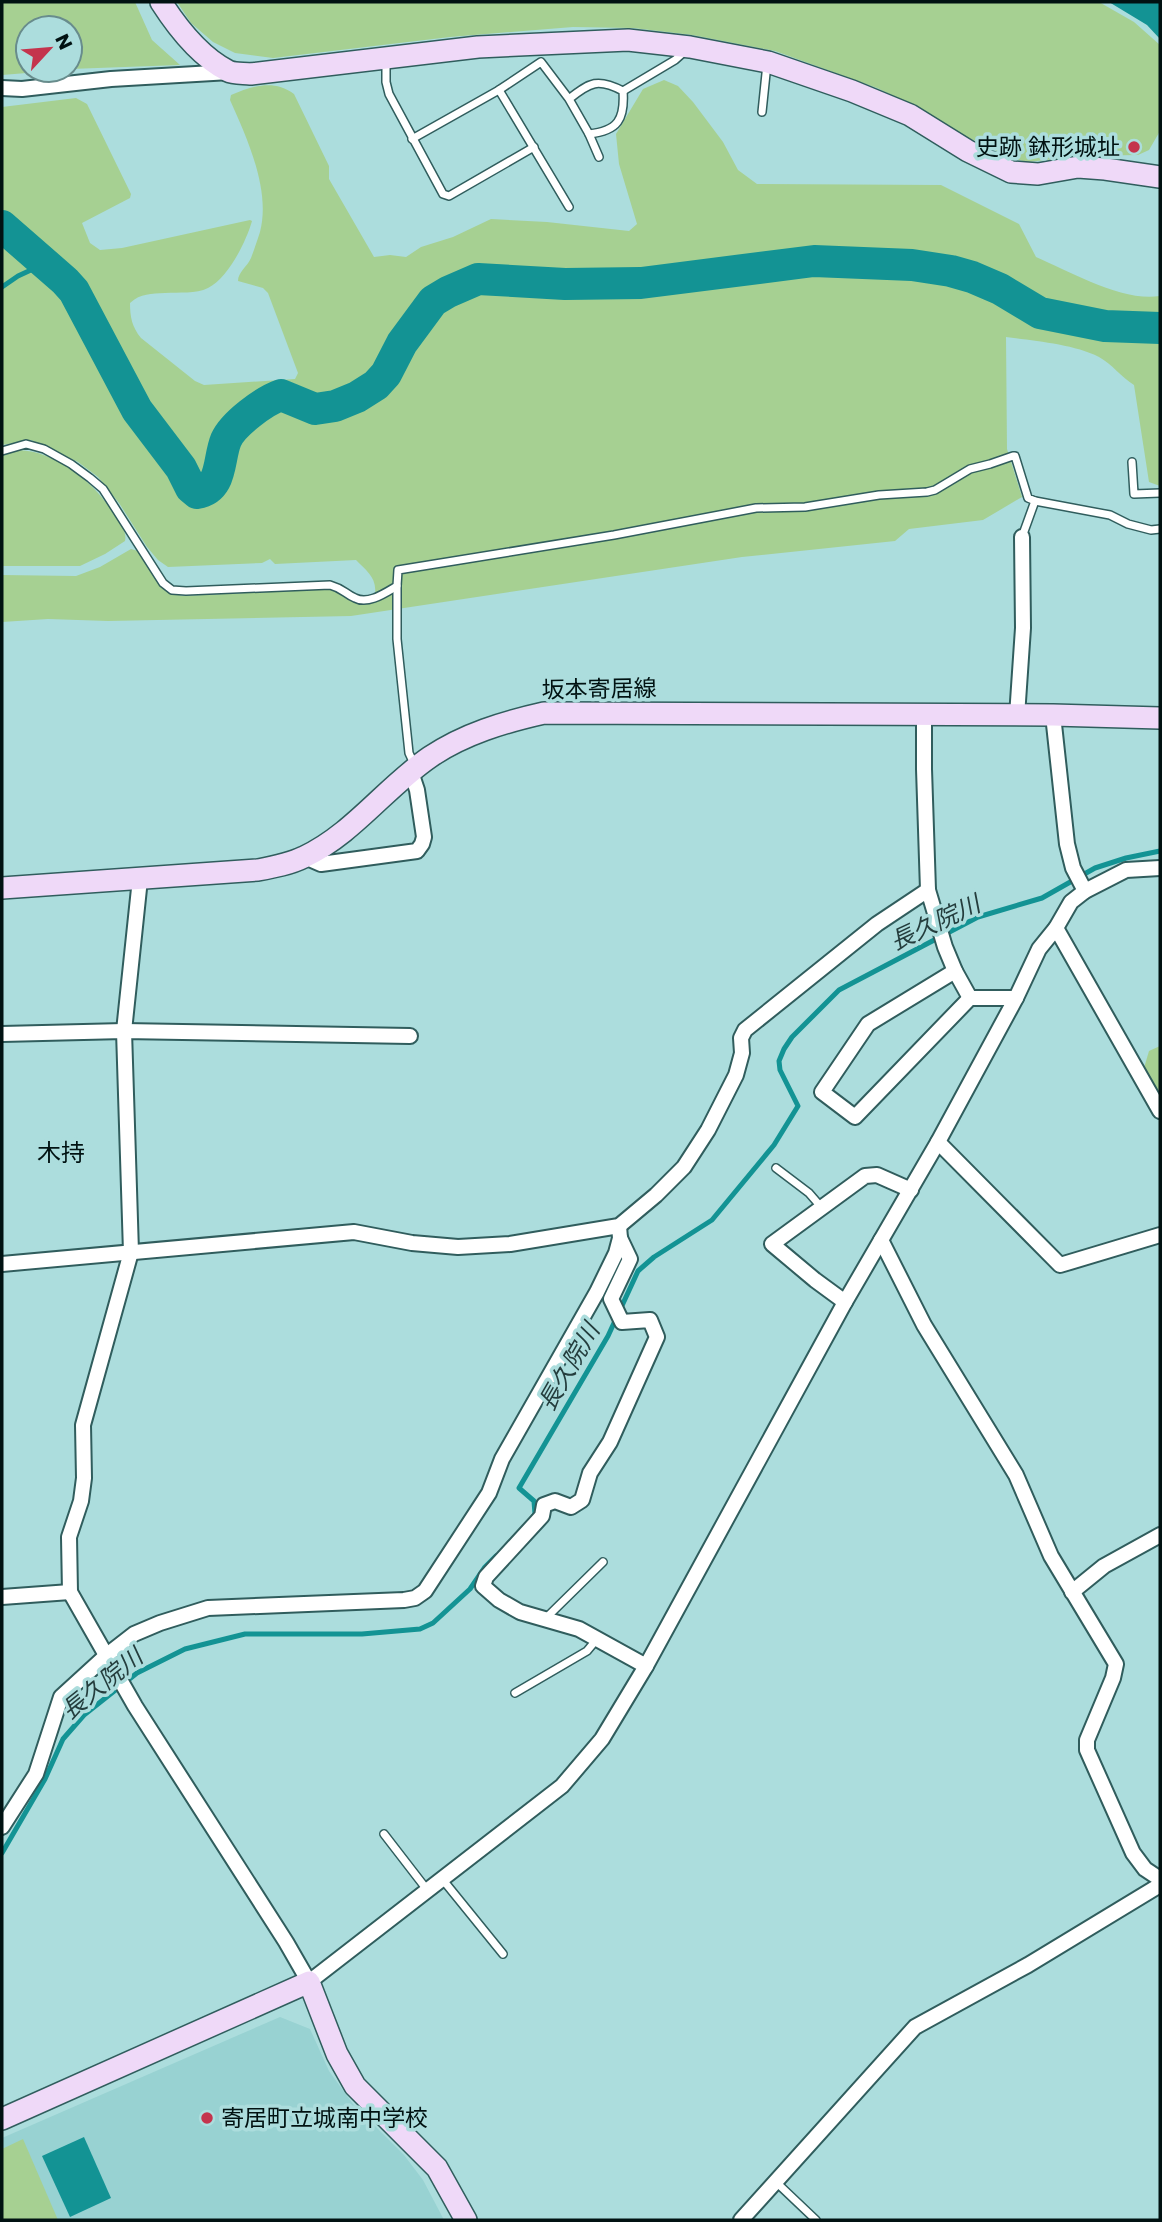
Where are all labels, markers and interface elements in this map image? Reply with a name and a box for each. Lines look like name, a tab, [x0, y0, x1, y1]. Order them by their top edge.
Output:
north arrow	[14, 14, 84, 84]
text: N	[49, 29, 79, 54]
place label: 史跡 鉢形城址	[976, 131, 1120, 163]
marker: 史跡 鉢形城址	[1126, 139, 1142, 155]
street label: 坂本寄居線	[541, 672, 657, 706]
water label: 長久院川	[884, 886, 988, 958]
district label: 木持	[37, 1136, 85, 1169]
water label: 長久院川	[530, 1314, 608, 1417]
water label: 長久院川	[54, 1639, 152, 1727]
place label: 寄居町立城南中学校	[221, 2102, 428, 2134]
marker: 寄居町立城南中学校	[199, 2110, 215, 2126]

